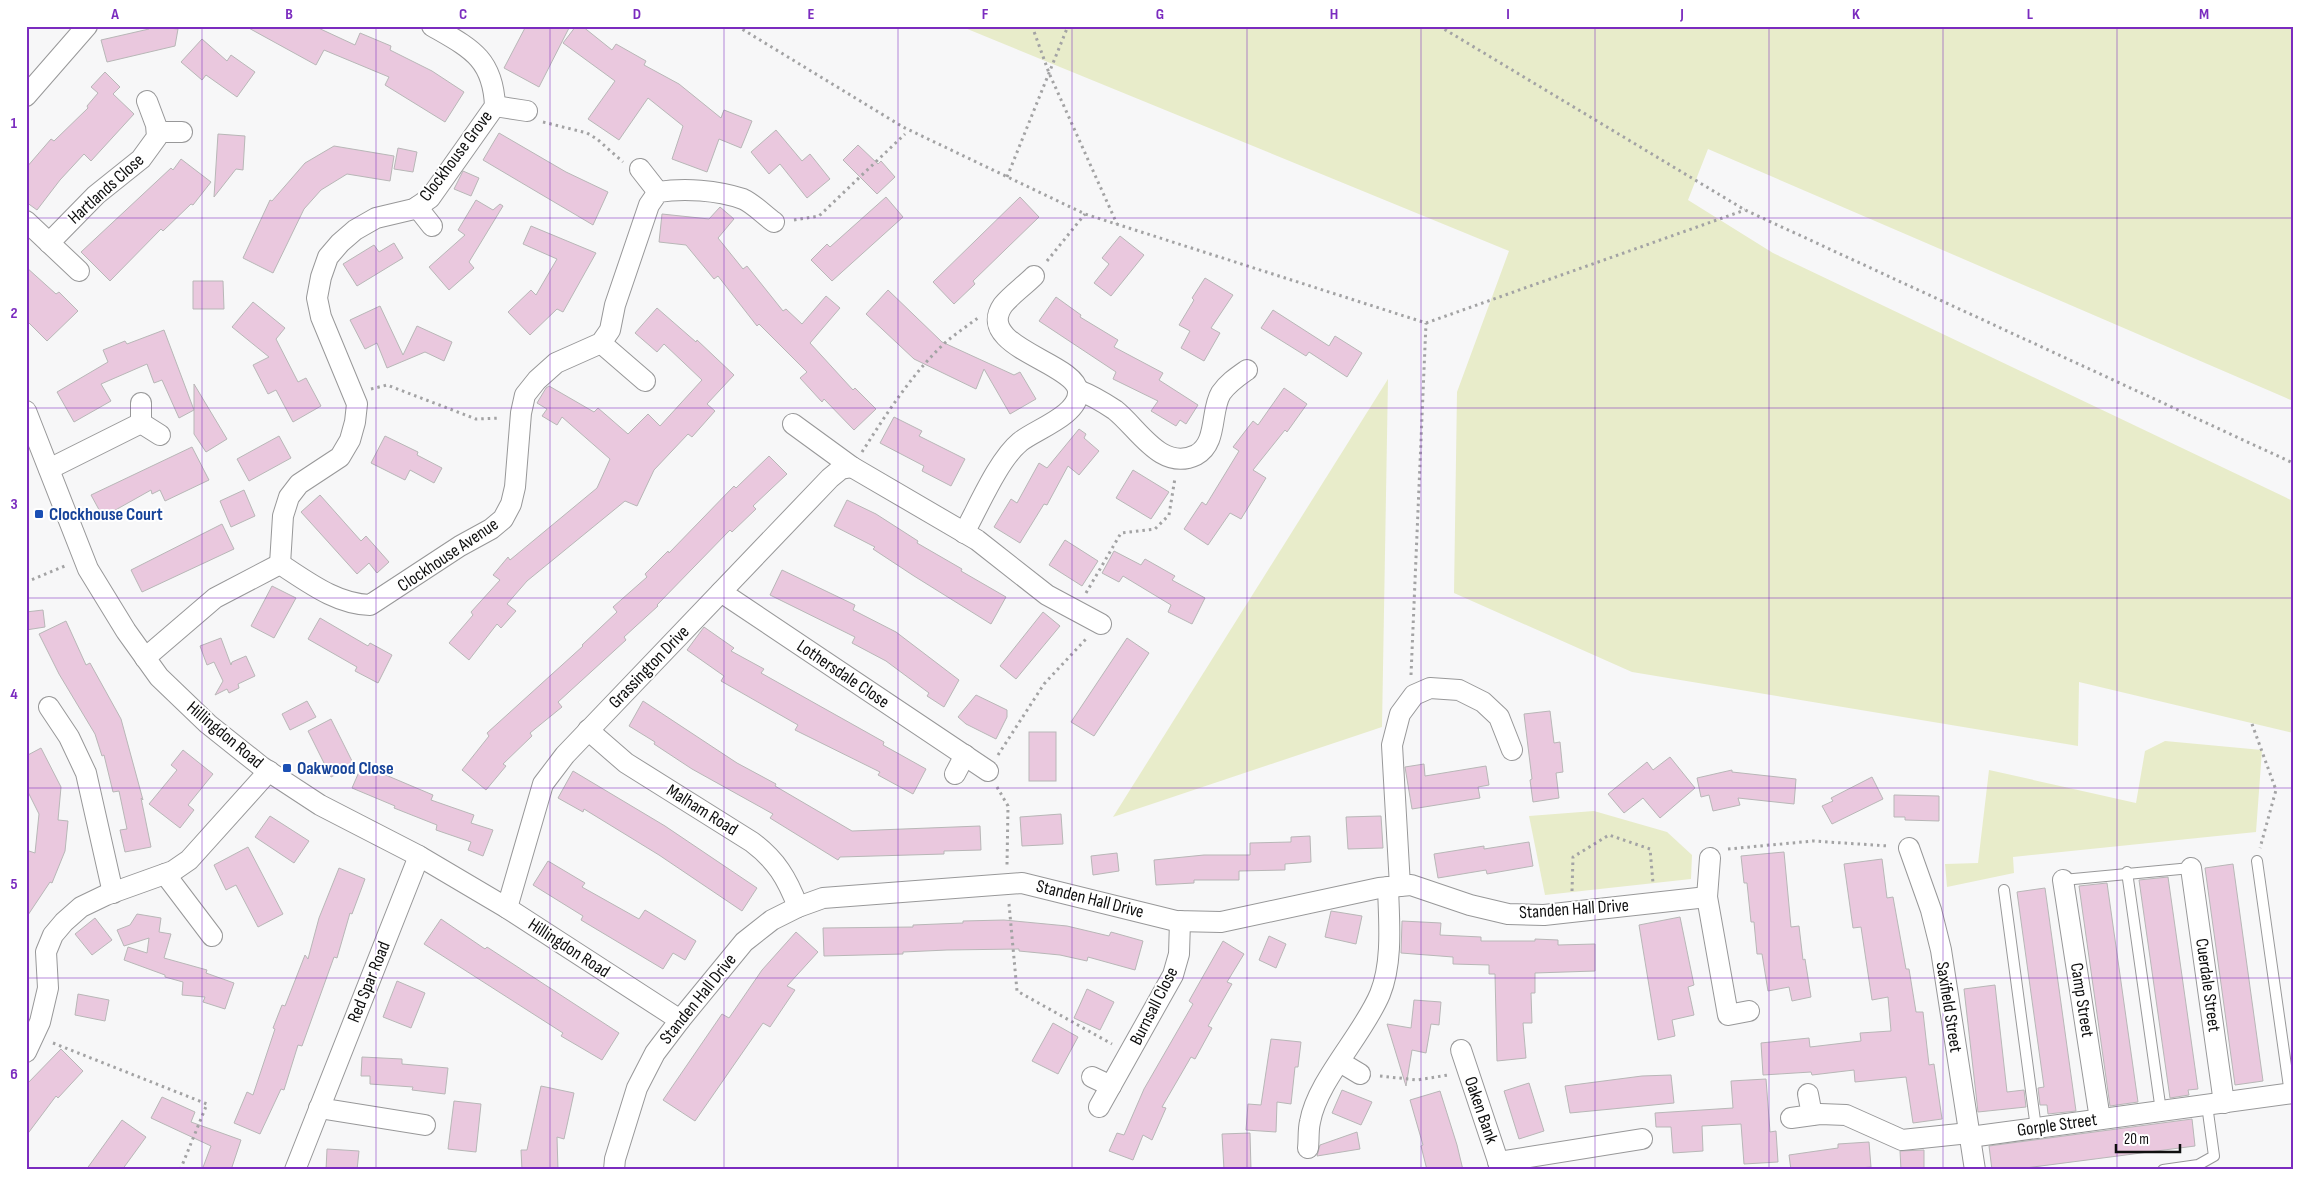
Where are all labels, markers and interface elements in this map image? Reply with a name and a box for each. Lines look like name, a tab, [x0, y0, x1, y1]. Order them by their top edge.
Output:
text: A	[110, 5, 119, 24]
text: B	[285, 5, 293, 24]
text: C	[459, 5, 467, 24]
text: D	[633, 5, 641, 24]
text: E	[808, 5, 815, 24]
text: F	[982, 5, 989, 24]
text: G	[1156, 5, 1164, 24]
text: H	[1330, 5, 1338, 24]
text: I	[1506, 5, 1510, 24]
text: J	[1679, 5, 1684, 24]
text: K	[1852, 5, 1860, 24]
text: L	[2027, 5, 2034, 24]
text: M	[2199, 5, 2209, 24]
street label: Clockhouse Grove	[415, 106, 497, 206]
text: 1	[11, 114, 18, 133]
street label: Hartlands Close	[64, 149, 148, 229]
text: 2	[10, 304, 18, 323]
text: 3	[10, 495, 18, 514]
place label: Clockhouse Court	[49, 504, 163, 525]
marker: Clockhouse Court	[33, 508, 45, 520]
street label: Clockhouse Avenue	[394, 514, 502, 596]
street label: Grassington Drive	[604, 621, 694, 713]
street label: Lothersdale Close	[793, 635, 893, 713]
text: 4	[10, 685, 18, 704]
street label: Hillingdon Road	[183, 697, 267, 773]
place label: Oakwood Close	[297, 758, 394, 779]
marker: Oakwood Close	[281, 762, 293, 774]
street label: Malham Road	[663, 780, 741, 840]
text: 5	[10, 875, 18, 894]
street label: Standen Hall Drive	[1034, 875, 1146, 923]
street label: Standen Hall Drive	[1518, 895, 1630, 923]
street label: Hillingdon Road	[524, 914, 614, 982]
street label: Cuerdale Street	[2191, 937, 2225, 1034]
street label: Red Spar Road	[343, 938, 395, 1026]
street label: Standen Hall Drive	[655, 950, 741, 1048]
street label: Saxifield Street	[1931, 960, 1967, 1054]
street label: Camp Street	[2066, 961, 2098, 1039]
street label: Burnsall Close	[1125, 964, 1183, 1048]
text: 6	[10, 1065, 18, 1084]
street label: Oaken Bank	[1460, 1074, 1502, 1146]
street label: Gorple Street	[2016, 1109, 2099, 1141]
scale bar	[2116, 1121, 2180, 1153]
text: 20 m	[2124, 1130, 2149, 1149]

